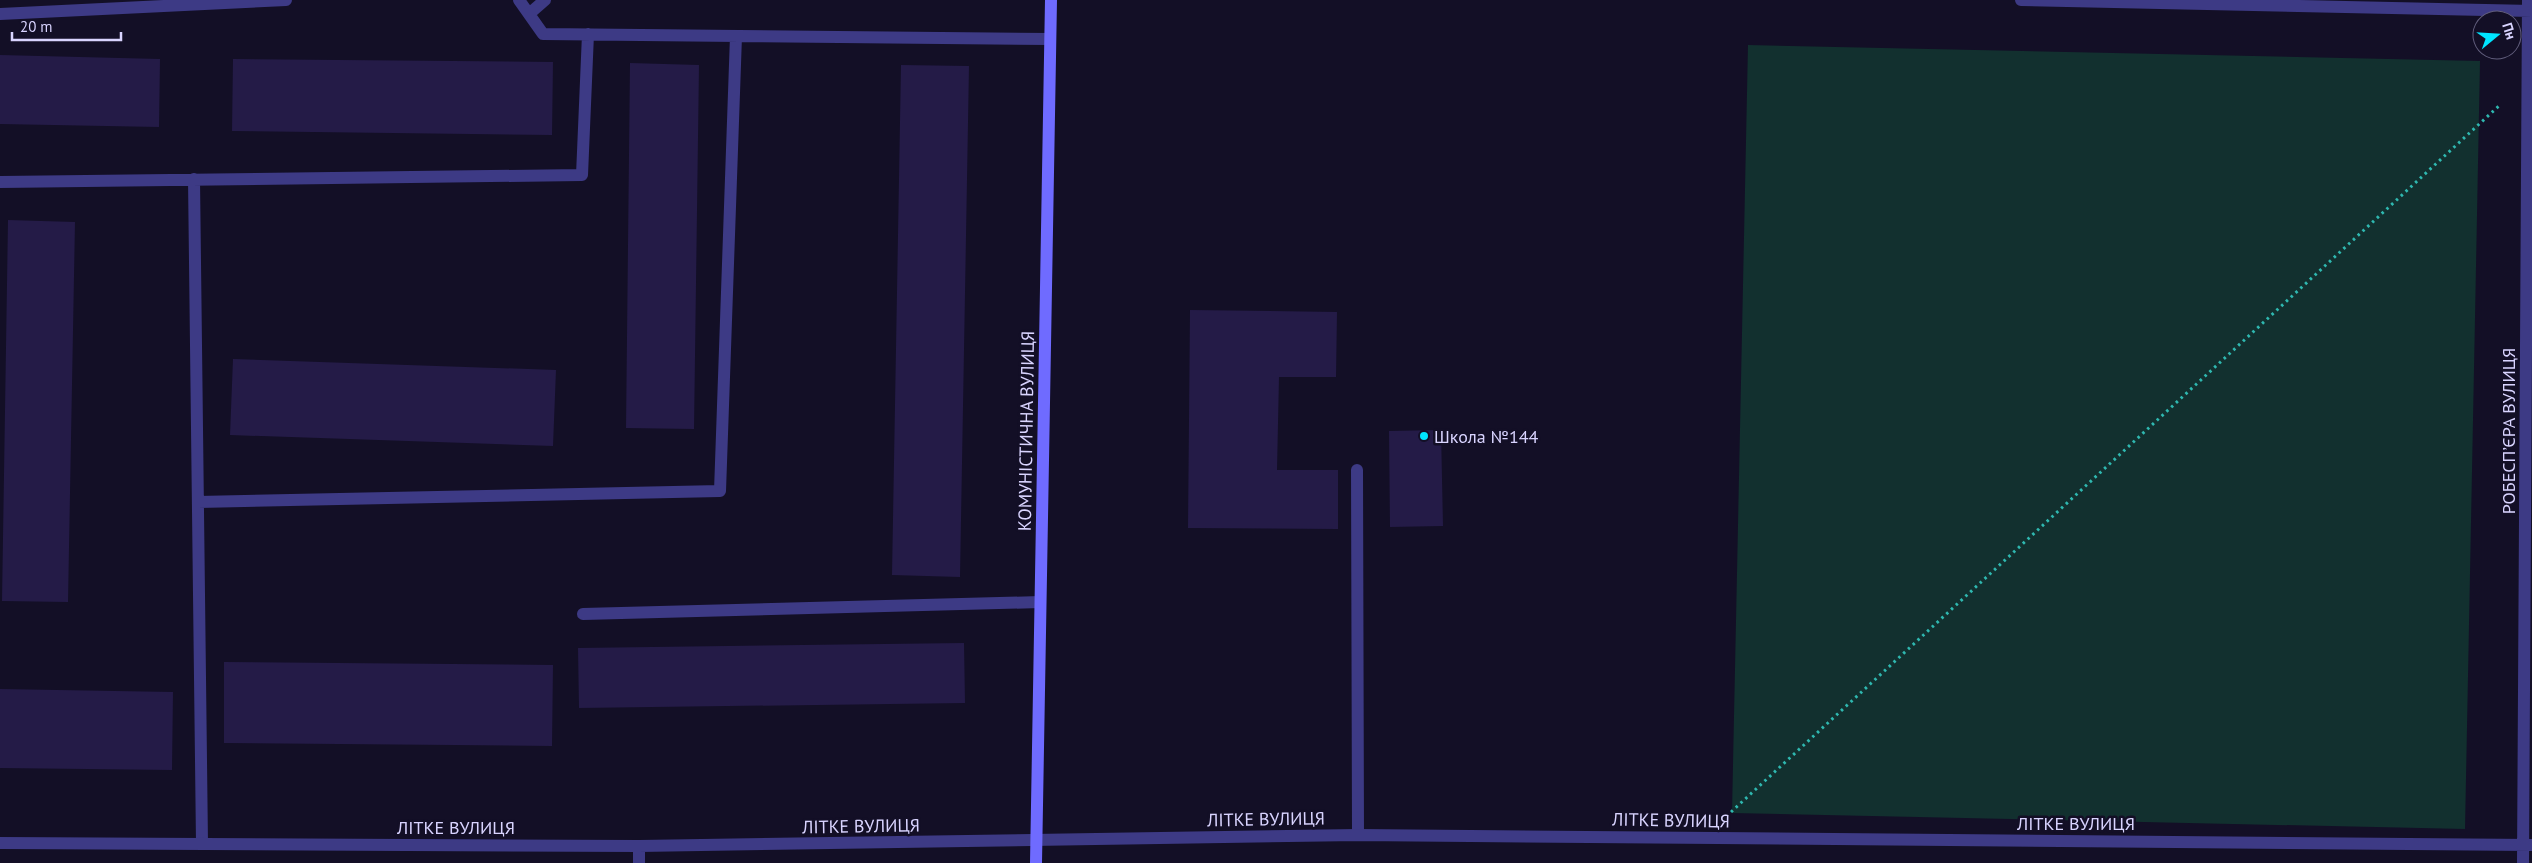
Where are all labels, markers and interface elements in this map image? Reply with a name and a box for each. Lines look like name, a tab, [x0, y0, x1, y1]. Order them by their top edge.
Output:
scale bar	[12, 10, 121, 42]
north arrow	[2472, 10, 2522, 60]
text: 20 m	[20, 17, 53, 36]
text: Пн	[2498, 20, 2520, 42]
street label: КОМУНІСТИЧНА ВУЛИЦЯ	[1013, 331, 1039, 531]
street label: РОБЕСП’ЄРА ВУЛИЦЯ	[2497, 348, 2520, 514]
place label: Школа №144	[1434, 425, 1539, 448]
marker: Школа №144	[1418, 430, 1430, 442]
street label: ЛІТКЕ ВУЛИЦЯ	[1206, 806, 1325, 832]
street label: ЛІТКЕ ВУЛИЦЯ	[1611, 807, 1730, 833]
street label: ЛІТКЕ ВУЛИЦЯ	[2016, 812, 2135, 835]
street label: ЛІТКЕ ВУЛИЦЯ	[801, 813, 920, 839]
street label: ЛІТКЕ ВУЛИЦЯ	[396, 816, 515, 839]

